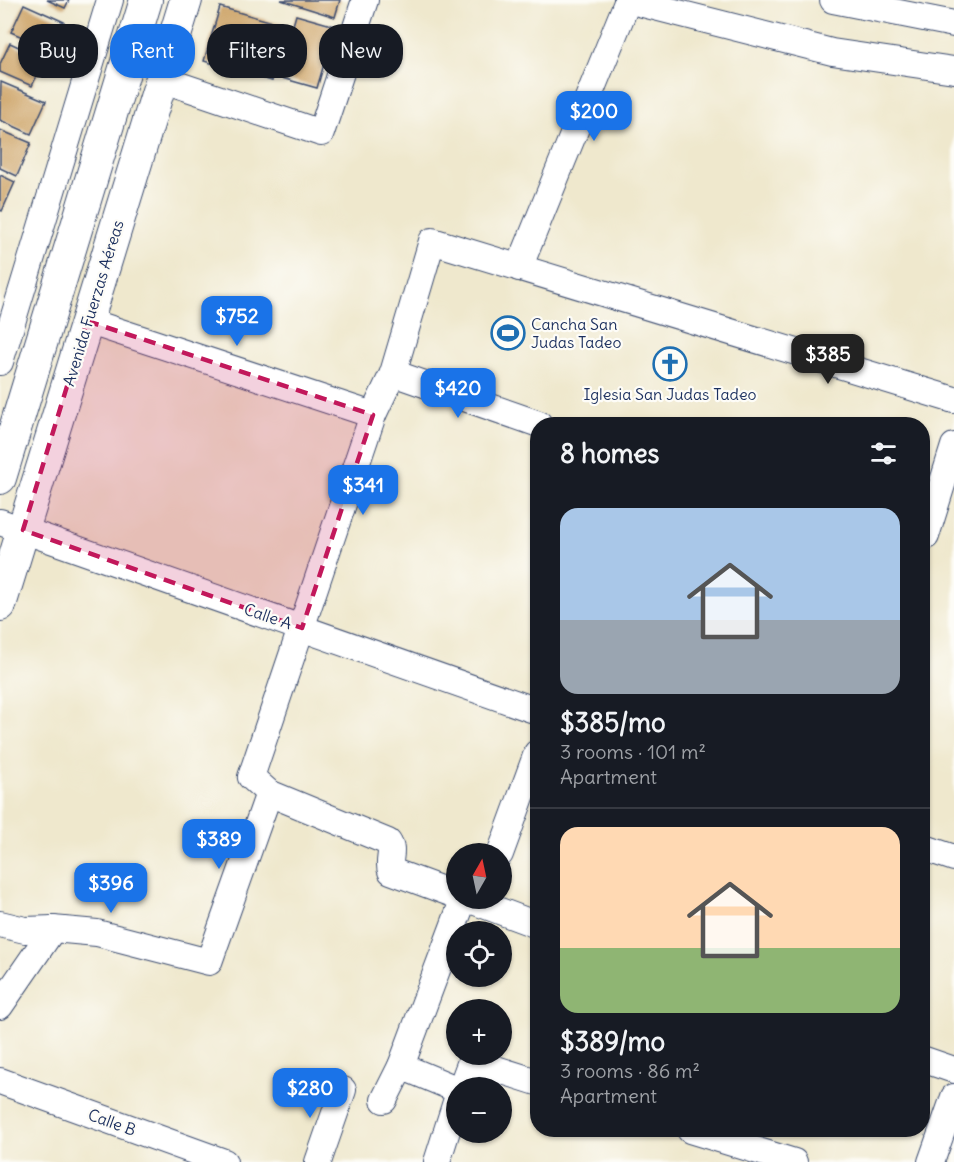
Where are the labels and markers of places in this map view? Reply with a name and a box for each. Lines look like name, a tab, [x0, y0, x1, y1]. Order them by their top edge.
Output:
pin: $200	[558, 91, 630, 142]
pin: $752	[201, 296, 273, 347]
place label: Cancha San Judas Tadeo	[531, 314, 621, 352]
sports icon: Cancha San Judas Tadeo	[490, 315, 526, 351]
pin: $385	[792, 334, 864, 385]
church icon: Iglesia San Judas Tadeo	[652, 346, 688, 382]
pin: $420	[422, 368, 494, 419]
place label: Iglesia San Judas Tadeo	[583, 384, 757, 404]
pin: $341	[327, 465, 399, 516]
pin: $389	[183, 819, 255, 870]
pin: $396	[75, 863, 147, 914]
pin: $280	[274, 1068, 346, 1119]

